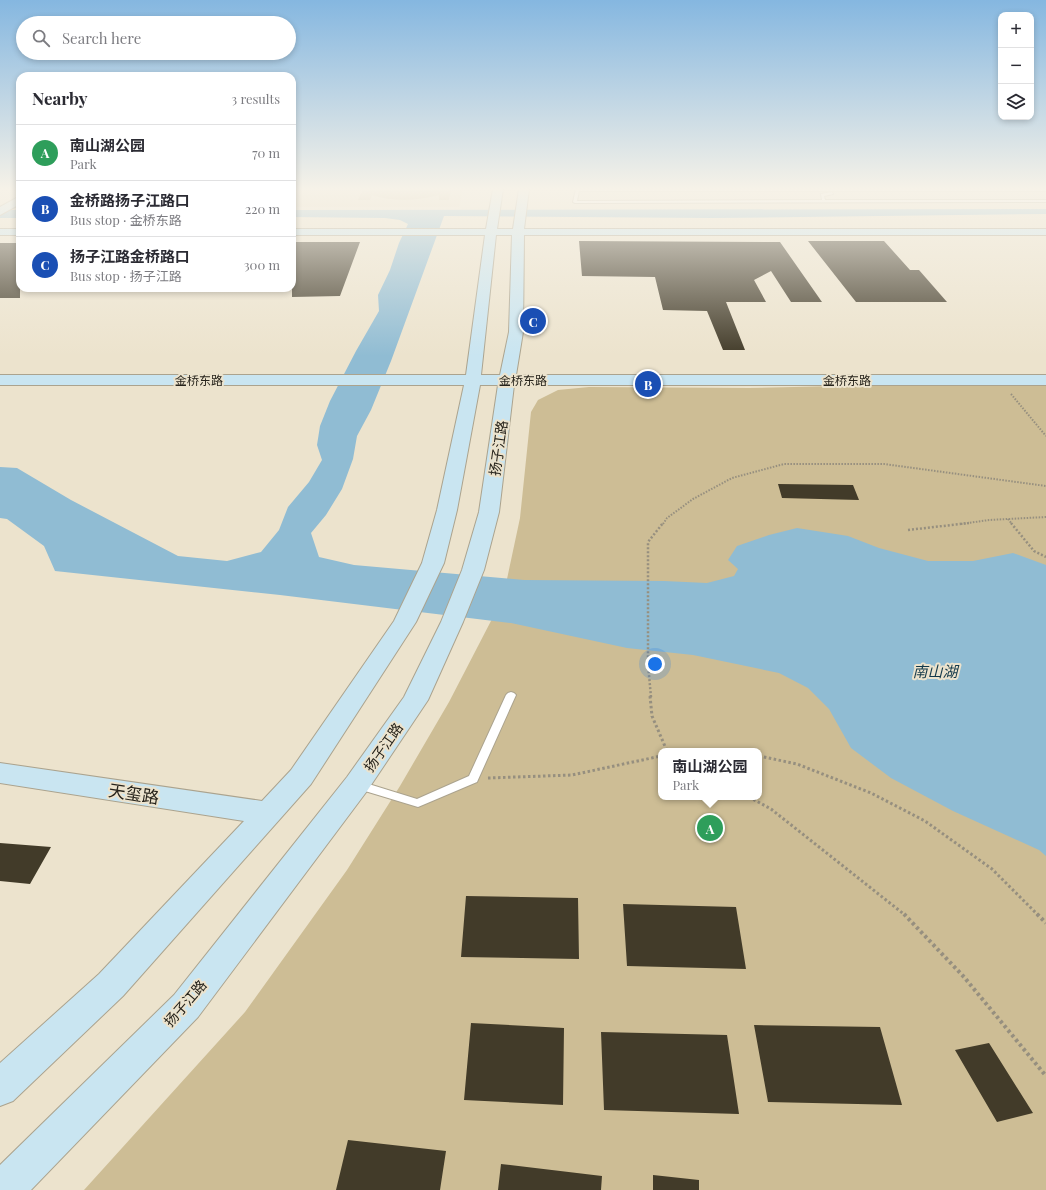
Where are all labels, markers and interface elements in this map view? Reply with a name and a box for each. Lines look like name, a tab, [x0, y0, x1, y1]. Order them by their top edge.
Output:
map controls	[998, 12, 1034, 120]
button: +	[998, 12, 1034, 48]
search box	[16, 16, 296, 60]
icon: search	[30, 27, 52, 49]
text: Search here	[62, 28, 141, 48]
button: −	[998, 48, 1034, 84]
button: layers	[998, 84, 1034, 120]
text: Nearby	[32, 87, 87, 109]
text: 3 results	[231, 90, 280, 107]
text: 南山湖公园	[70, 135, 145, 155]
text: A	[41, 144, 49, 161]
text: 70 m	[252, 144, 280, 161]
text: Park	[70, 155, 97, 172]
text: 金桥路扬子江路口	[70, 190, 190, 210]
text: B	[41, 200, 49, 217]
text: 220 m	[245, 200, 280, 217]
text: Bus stop · 金桥东路	[70, 211, 182, 228]
text: 扬子江路金桥路口	[70, 246, 190, 266]
text: C	[40, 256, 50, 273]
text: 300 m	[244, 256, 280, 273]
text: Bus stop · 扬子江路	[70, 267, 182, 284]
pin: C	[520, 306, 546, 336]
pin: B	[635, 369, 661, 399]
street label: 金桥东路	[175, 372, 223, 388]
street label: 金桥东路	[499, 372, 547, 388]
street label: 金桥东路	[823, 372, 871, 388]
street label: 扬子江路	[485, 419, 511, 477]
your location	[645, 654, 665, 674]
water label: 南山湖	[912, 661, 959, 681]
street label: 扬子江路	[359, 719, 407, 775]
popup	[658, 748, 762, 800]
text: 南山湖公园	[672, 756, 748, 776]
text: Park	[672, 776, 699, 793]
street label: 天玺路	[107, 778, 161, 808]
pin: A	[697, 813, 723, 843]
street label: 扬子江路	[159, 976, 211, 1030]

